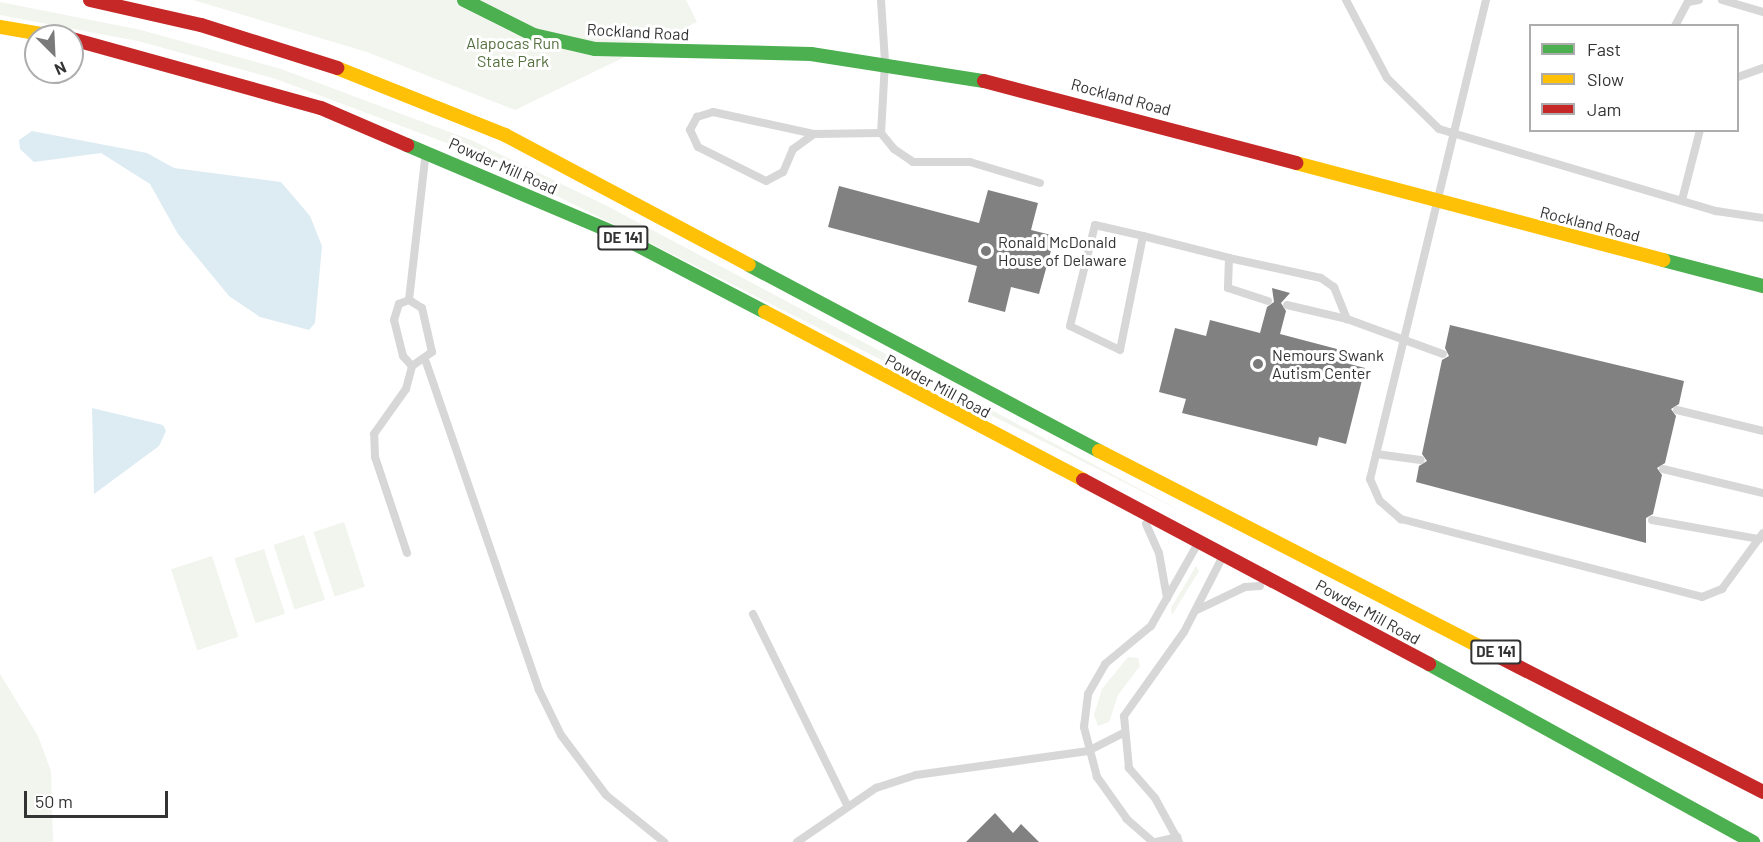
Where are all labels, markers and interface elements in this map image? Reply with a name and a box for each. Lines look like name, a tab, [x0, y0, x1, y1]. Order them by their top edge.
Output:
street label: Rockland Road	[586, 20, 690, 44]
north arrow	[24, 24, 84, 84]
legend	[1529, 24, 1739, 132]
park label: Alapocas Run State Park	[466, 33, 560, 71]
text: Fast	[1587, 38, 1621, 60]
text: N	[52, 58, 69, 80]
text: Slow	[1587, 68, 1624, 90]
street label: Rockland Road	[1069, 74, 1173, 120]
text: Jam	[1587, 98, 1621, 120]
street label: Powder Mill Road	[446, 134, 560, 198]
street label: Rockland Road	[1538, 202, 1642, 246]
road number: DE 141	[596, 226, 650, 250]
place label: Ronald McDonald House of Delaware	[998, 232, 1127, 270]
marker: Ronald McDonald House of Delaware	[979, 244, 993, 258]
place label: Nemours Swank Autism Center	[1272, 345, 1384, 383]
street label: Powder Mill Road	[882, 350, 994, 422]
marker: Nemours Swank Autism Center	[1249, 355, 1267, 373]
street label: Powder Mill Road	[1312, 575, 1424, 649]
road number: DE 141	[1469, 640, 1523, 664]
scale bar	[27, 779, 171, 817]
text: 50 m	[35, 790, 73, 812]

